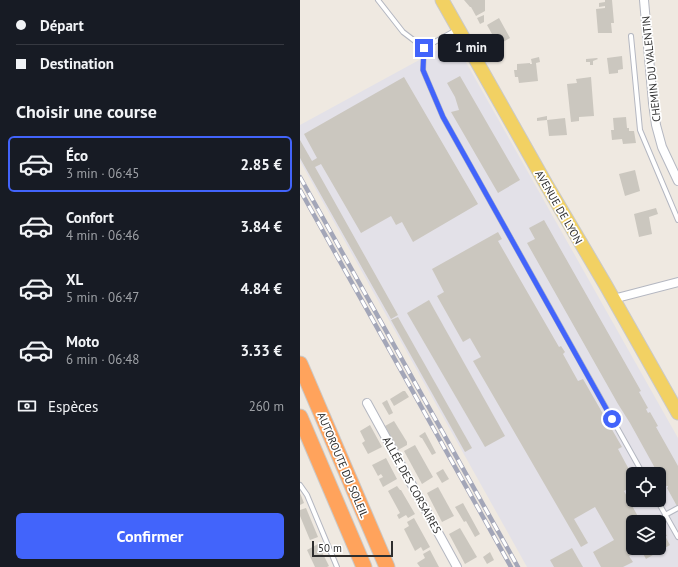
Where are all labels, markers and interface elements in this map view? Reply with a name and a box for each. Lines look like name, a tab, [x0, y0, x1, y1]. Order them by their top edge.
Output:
street label: CHEMIN DU VALENTIN	[638, 15, 664, 123]
text: Départ	[40, 16, 84, 35]
callout: 1 min	[438, 34, 504, 62]
route end	[415, 39, 433, 57]
text: 1 min	[455, 39, 487, 56]
text: Destination	[40, 54, 114, 73]
text: Choisir une course	[16, 100, 157, 123]
icon: car	[18, 146, 54, 182]
text: Éco	[66, 146, 88, 165]
text: 2.85 €	[240, 155, 282, 174]
text: 3 min · 06:45	[66, 165, 139, 182]
street label: AVENUE DE LYON	[532, 168, 586, 246]
icon: car	[18, 208, 54, 244]
text: Confort	[66, 208, 114, 227]
text: 3.84 €	[240, 217, 282, 236]
text: 4 min · 06:46	[66, 227, 139, 244]
icon: car	[18, 270, 54, 306]
text: XL	[66, 270, 83, 289]
text: 4.84 €	[240, 279, 282, 298]
text: 5 min · 06:47	[66, 289, 139, 306]
icon: car	[18, 332, 54, 368]
text: Moto	[66, 332, 99, 351]
text: 3.33 €	[240, 341, 282, 360]
text: 6 min · 06:48	[66, 351, 139, 368]
icon: cash	[16, 395, 38, 417]
text: Espèces	[48, 397, 98, 416]
text: 260 m	[249, 398, 284, 415]
street label: AUTOROUTE DU SOLEIL	[314, 410, 372, 520]
route start	[603, 410, 621, 428]
street label: ALLÉE DES CORSAIRES	[380, 434, 444, 536]
map controls	[626, 467, 666, 555]
button: locate	[626, 467, 666, 507]
button: Confirmer	[16, 513, 284, 559]
button: layers	[626, 515, 666, 555]
scale bar	[312, 539, 393, 558]
text: 50 m	[318, 541, 342, 555]

